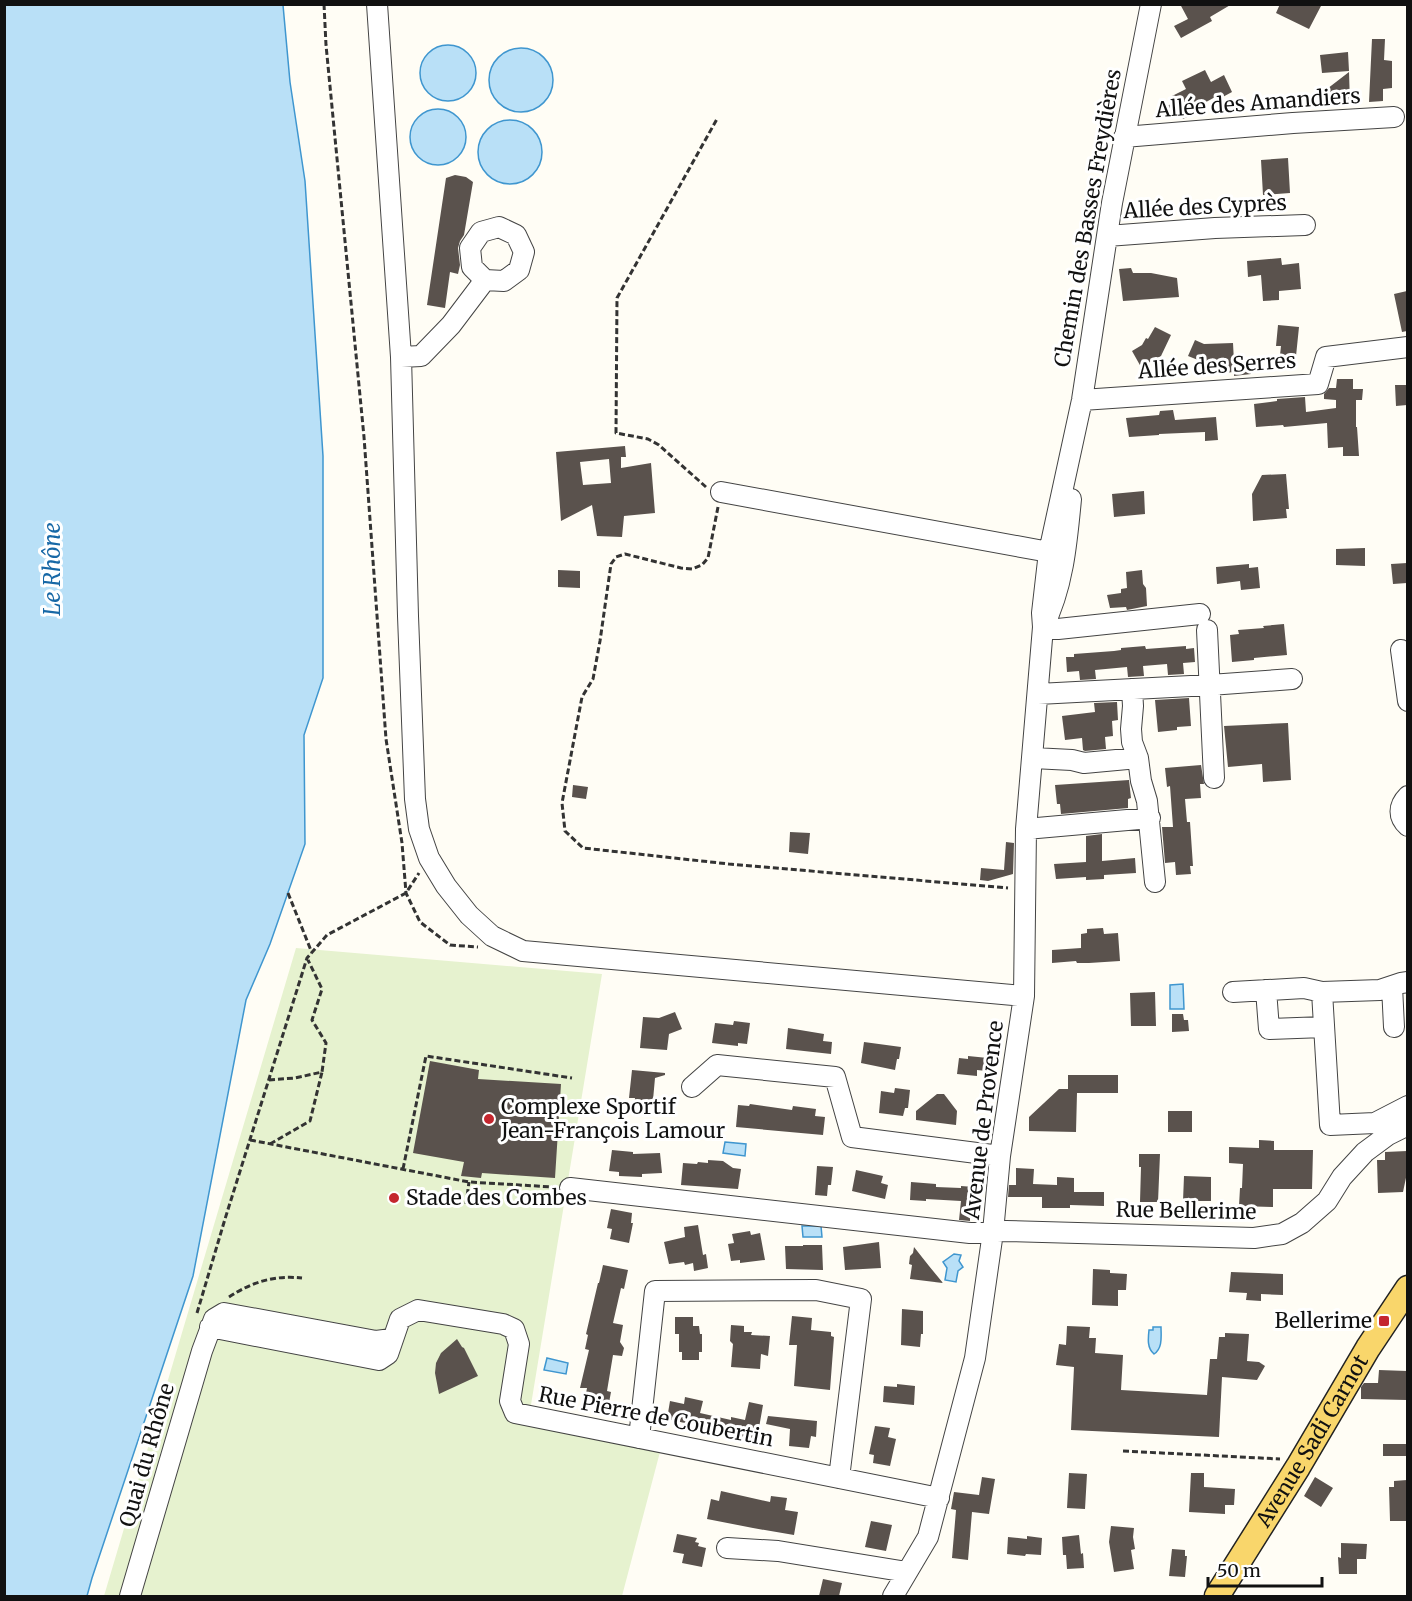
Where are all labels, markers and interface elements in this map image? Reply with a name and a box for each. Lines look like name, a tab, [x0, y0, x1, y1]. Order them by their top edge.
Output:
street label: Chemin des Basses Freydières	[1048, 67, 1127, 369]
street label: Allée des Amandiers	[1154, 82, 1361, 123]
street label: Allée des Cyprès	[1122, 189, 1287, 224]
street label: Allée des Serres	[1136, 347, 1297, 385]
water label: Le Rhône	[38, 522, 66, 616]
street label: Avenue de Provence	[958, 1019, 1009, 1222]
place label: Complexe Sportif Jean-François Lamour	[500, 1093, 725, 1144]
marker: Complexe Sportif Jean-François Lamour	[482, 1112, 496, 1126]
place label: Stade des Combes	[406, 1184, 587, 1211]
marker: Stade des Combes	[387, 1191, 401, 1205]
street label: Rue Bellerime	[1115, 1196, 1257, 1225]
place label: Bellerime	[1274, 1307, 1372, 1334]
marker: Bellerime	[1377, 1314, 1391, 1328]
street label: Avenue Sadi Carnot	[1249, 1350, 1374, 1533]
street label: Quai du Rhône	[113, 1380, 180, 1530]
street label: Rue Pierre de Coubertin	[536, 1380, 776, 1453]
scale bar	[1208, 1550, 1322, 1588]
text: 50 m	[1217, 1559, 1261, 1582]

